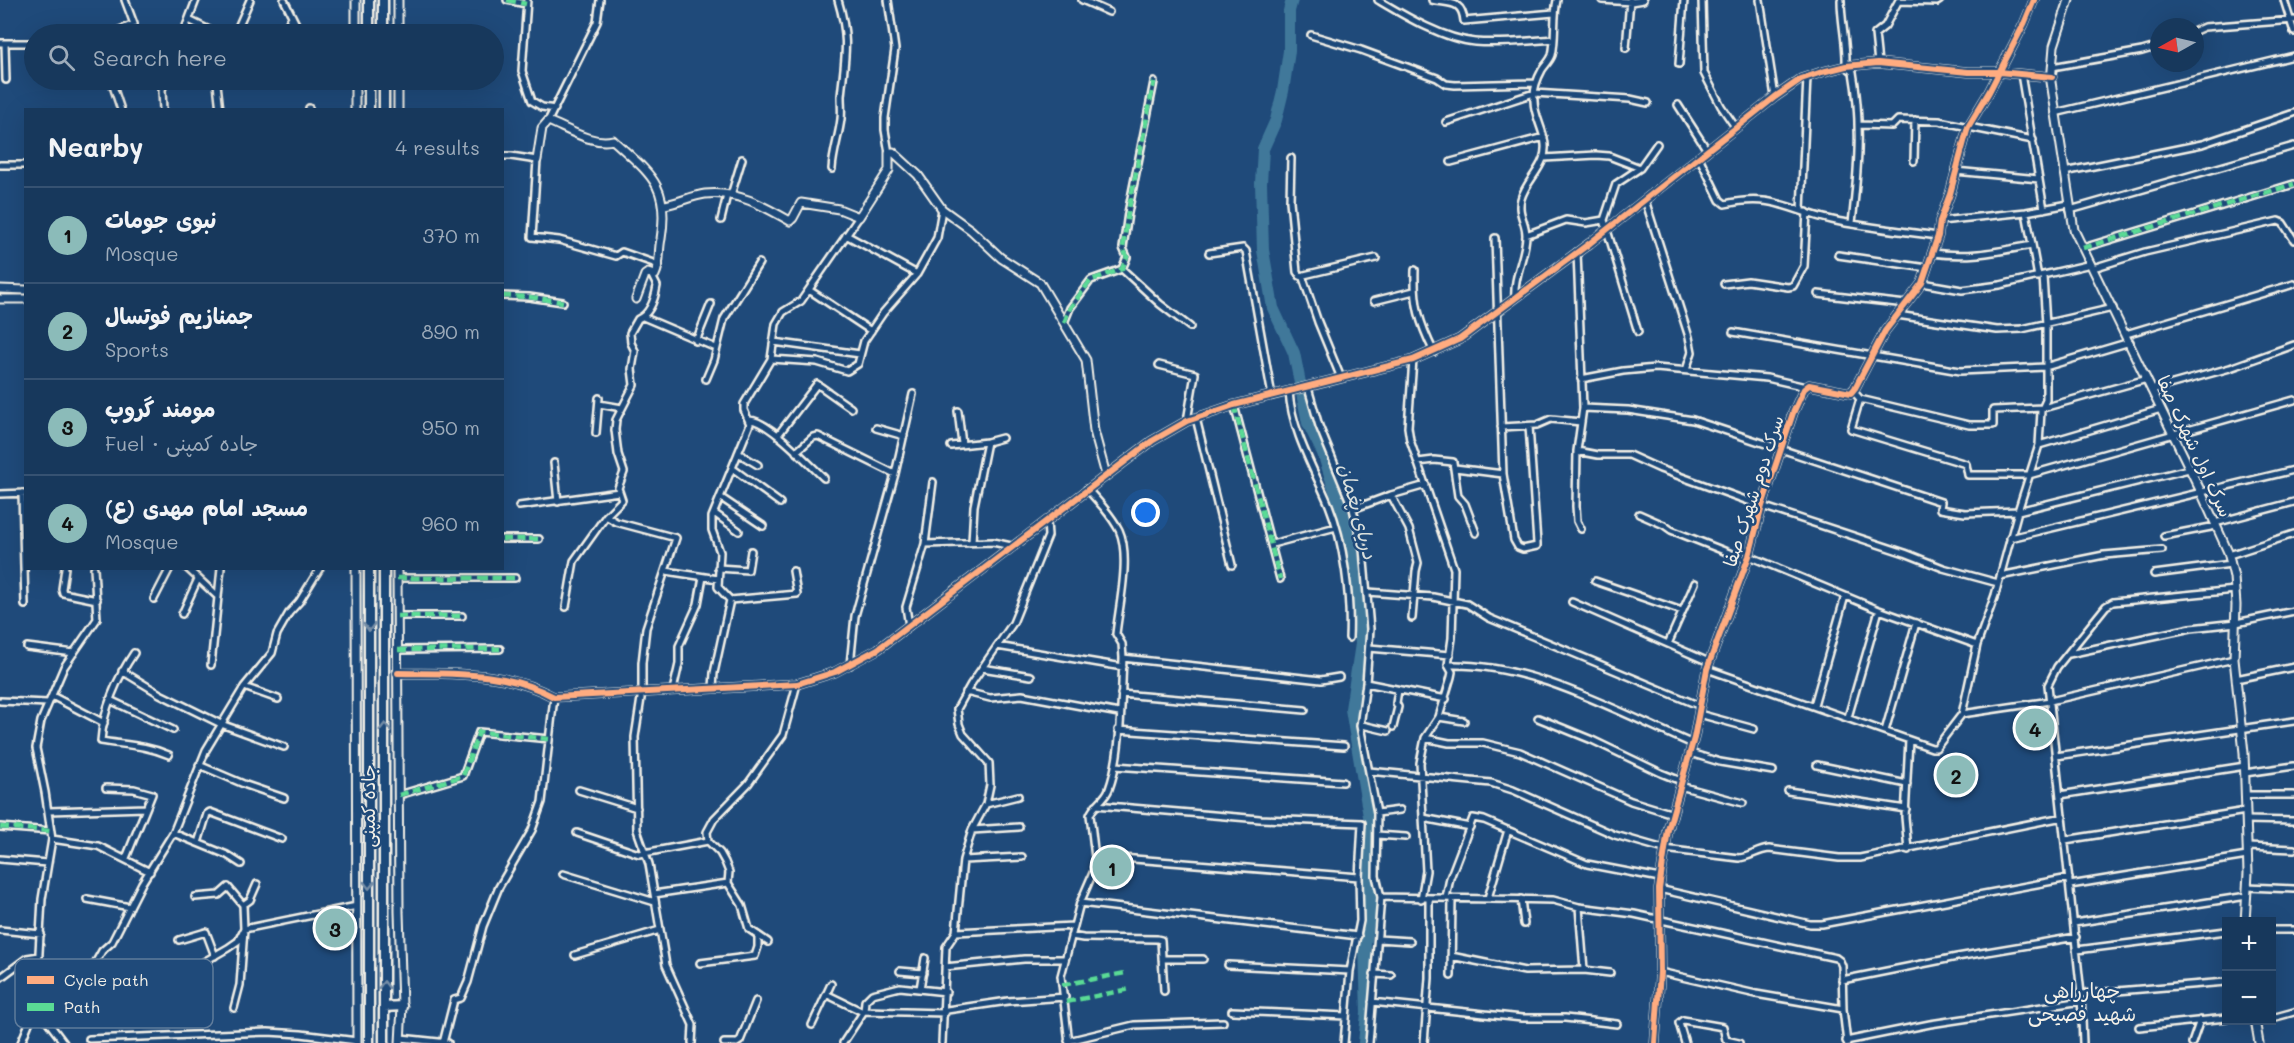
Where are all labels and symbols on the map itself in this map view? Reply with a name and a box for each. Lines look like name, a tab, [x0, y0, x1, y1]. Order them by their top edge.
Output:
north arrow	[2150, 18, 2204, 72]
street label: سرک اول شهرک صفا	[2152, 371, 2238, 521]
street label: سرک دوم شهرک صفا	[1717, 412, 1792, 571]
water label: دریای پغمان	[1333, 460, 1384, 562]
your location	[1131, 498, 1160, 527]
one-way arrow	[363, 622, 375, 631]
pin: 4	[2016, 706, 2054, 750]
one-way arrow	[379, 722, 391, 731]
pin: 2	[1936, 752, 1976, 798]
street label: جاده کمپنی	[356, 764, 381, 848]
pin: 1	[1092, 844, 1132, 890]
one-way arrow	[363, 880, 375, 889]
pin: 3	[316, 906, 354, 950]
legend	[15, 959, 213, 1028]
text: Cycle path	[64, 969, 148, 990]
district label: چهارراهی شهید فصیحی	[2028, 977, 2136, 1027]
one-way arrow	[378, 980, 390, 989]
text: Path	[64, 996, 100, 1017]

